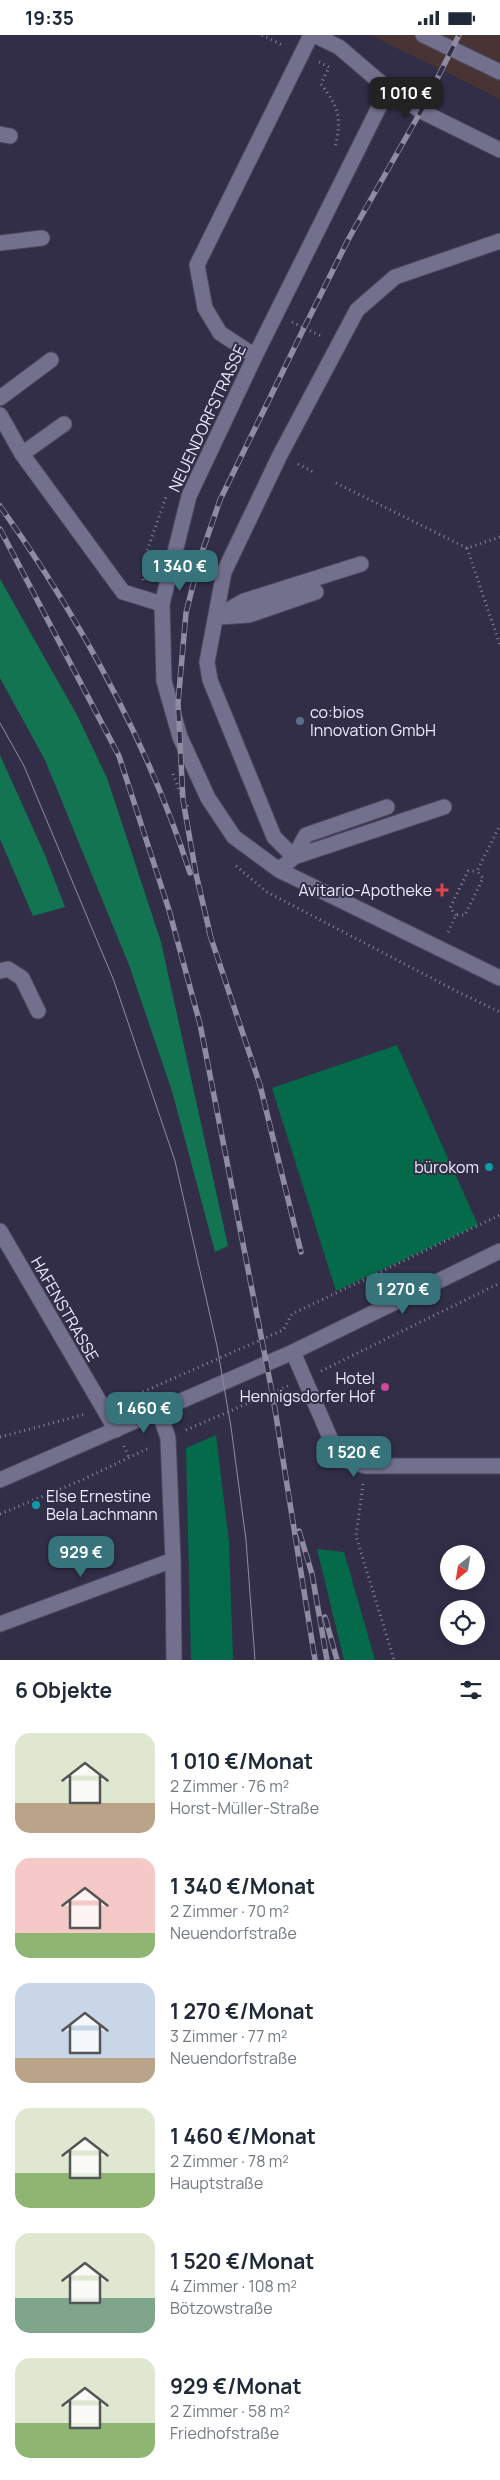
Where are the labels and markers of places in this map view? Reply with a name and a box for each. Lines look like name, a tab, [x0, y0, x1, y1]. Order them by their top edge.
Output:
pin: 1 010 €	[360, 77, 452, 119]
pin: 1 340 €	[134, 549, 226, 592]
place label: co:bios Innovation GmbH	[310, 701, 436, 741]
marker: co:bios Innovation GmbH	[294, 715, 306, 727]
place label: Avitario-Apotheke	[299, 879, 432, 901]
marker: Avitario-Apotheke	[436, 884, 448, 896]
place label: bürokom	[414, 1156, 479, 1178]
marker: bürokom	[483, 1161, 495, 1173]
pin: 1 270 €	[357, 1273, 449, 1315]
place label: Hotel Hennigsdorfer Hof	[240, 1367, 375, 1407]
marker: Hotel Hennigsdorfer Hof	[379, 1381, 391, 1393]
pin: 1 460 €	[98, 1391, 190, 1434]
pin: 1 520 €	[308, 1435, 400, 1478]
place label: Else Ernestine Bela Lachmann	[46, 1485, 158, 1525]
marker: Else Ernestine Bela Lachmann	[30, 1499, 42, 1511]
pin: 929 €	[46, 1535, 116, 1578]

